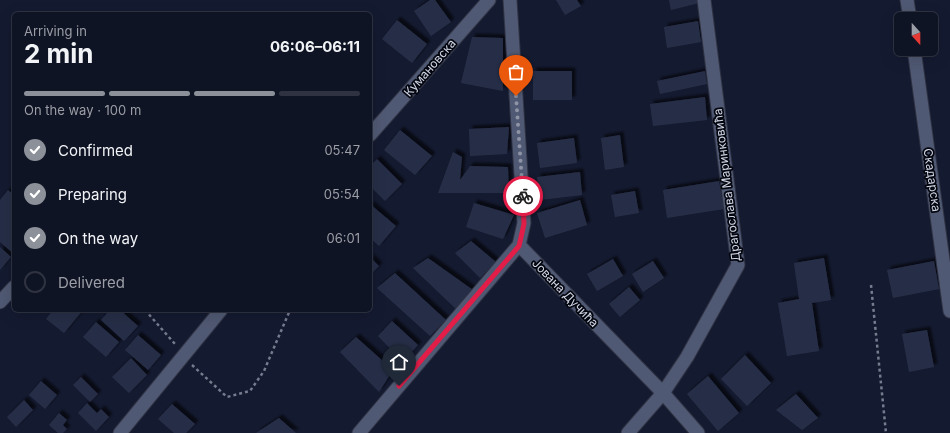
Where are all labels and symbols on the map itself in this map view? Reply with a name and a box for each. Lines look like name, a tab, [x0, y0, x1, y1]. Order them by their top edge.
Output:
north arrow	[894, 12, 938, 56]
street label: Кумановска	[401, 36, 459, 100]
pin	[499, 55, 533, 96]
street label: Драгослава Маринковића	[710, 108, 743, 262]
street label: Скадарска	[921, 147, 944, 213]
courier	[503, 176, 543, 216]
street label: Јована Дучића	[529, 255, 602, 330]
pin	[382, 345, 416, 386]

